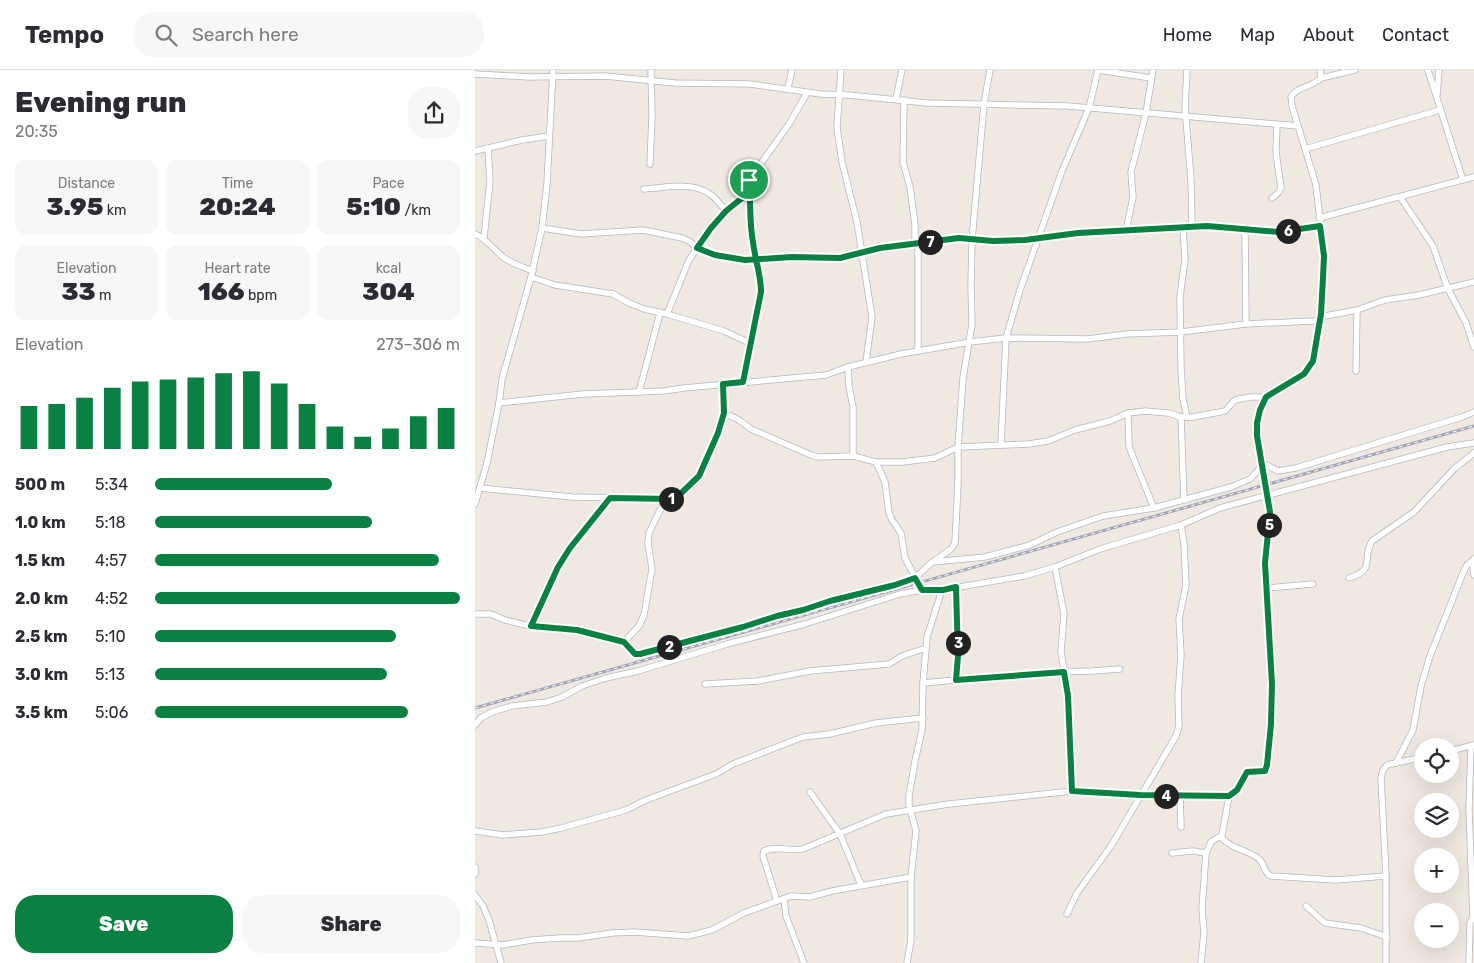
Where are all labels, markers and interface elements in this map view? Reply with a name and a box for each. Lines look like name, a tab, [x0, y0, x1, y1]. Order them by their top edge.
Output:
search box	[134, 12, 484, 57]
text: Tempo	[25, 21, 104, 49]
icon: search	[152, 21, 180, 49]
text: Search here	[192, 23, 299, 46]
text: Home	[1163, 24, 1212, 46]
text: Map	[1240, 24, 1275, 46]
text: About	[1303, 24, 1354, 46]
text: Contact	[1382, 24, 1449, 46]
text: Evening run	[15, 86, 186, 119]
button: share	[408, 87, 460, 139]
text: 20:35	[15, 122, 58, 141]
pin	[728, 159, 770, 201]
icon: arrive	[735, 166, 763, 194]
text: Distance	[58, 175, 115, 192]
text: Time	[222, 175, 253, 192]
text: Pace	[372, 175, 405, 192]
text: 3.95	[47, 192, 103, 221]
text: 20:24	[199, 192, 276, 221]
text: 5:10	[346, 192, 401, 221]
text: km	[103, 202, 126, 219]
text: /km	[401, 202, 431, 219]
pin: 6	[1275, 218, 1301, 244]
text: 6	[1284, 223, 1293, 240]
pin: 7	[917, 230, 943, 254]
text: 7	[926, 234, 935, 251]
text: Elevation	[57, 260, 117, 277]
text: Heart rate	[205, 260, 270, 277]
text: kcal	[376, 260, 401, 277]
text: 33	[61, 277, 96, 306]
text: 166	[198, 277, 245, 306]
text: 304	[362, 277, 415, 306]
text: m	[96, 287, 112, 304]
text: bpm	[245, 287, 277, 304]
text: Elevation	[15, 335, 84, 354]
text: 273–306 m	[376, 335, 460, 354]
text: 500 m	[15, 475, 65, 494]
text: 5:34	[95, 475, 128, 494]
pin: 1	[659, 486, 683, 512]
text: 1	[668, 491, 675, 508]
pin: 5	[1257, 512, 1281, 538]
text: 1.0 km	[15, 513, 66, 532]
text: 5:18	[95, 513, 126, 532]
text: 5	[1265, 517, 1274, 534]
text: 1.5 km	[15, 551, 65, 570]
text: 4:57	[95, 551, 127, 570]
text: 2.0 km	[15, 589, 68, 608]
text: 4:52	[95, 589, 128, 608]
text: 2.5 km	[15, 627, 68, 646]
text: 5:10	[95, 627, 126, 646]
pin: 3	[945, 630, 971, 656]
pin: 2	[657, 634, 681, 660]
text: 3	[954, 635, 963, 652]
text: 2	[665, 639, 674, 656]
text: 3.0 km	[15, 665, 68, 684]
text: 5:13	[95, 665, 125, 684]
text: 3.5 km	[15, 703, 68, 722]
text: 5:06	[95, 703, 128, 722]
map controls	[1414, 738, 1459, 948]
button: locate	[1414, 738, 1459, 783]
pin: 4	[1153, 784, 1179, 808]
text: 4	[1162, 788, 1171, 805]
button: layers	[1414, 793, 1459, 838]
button: +	[1414, 848, 1459, 893]
button: Save	[15, 895, 233, 953]
button: Share	[243, 895, 460, 953]
button: −	[1414, 903, 1459, 948]

